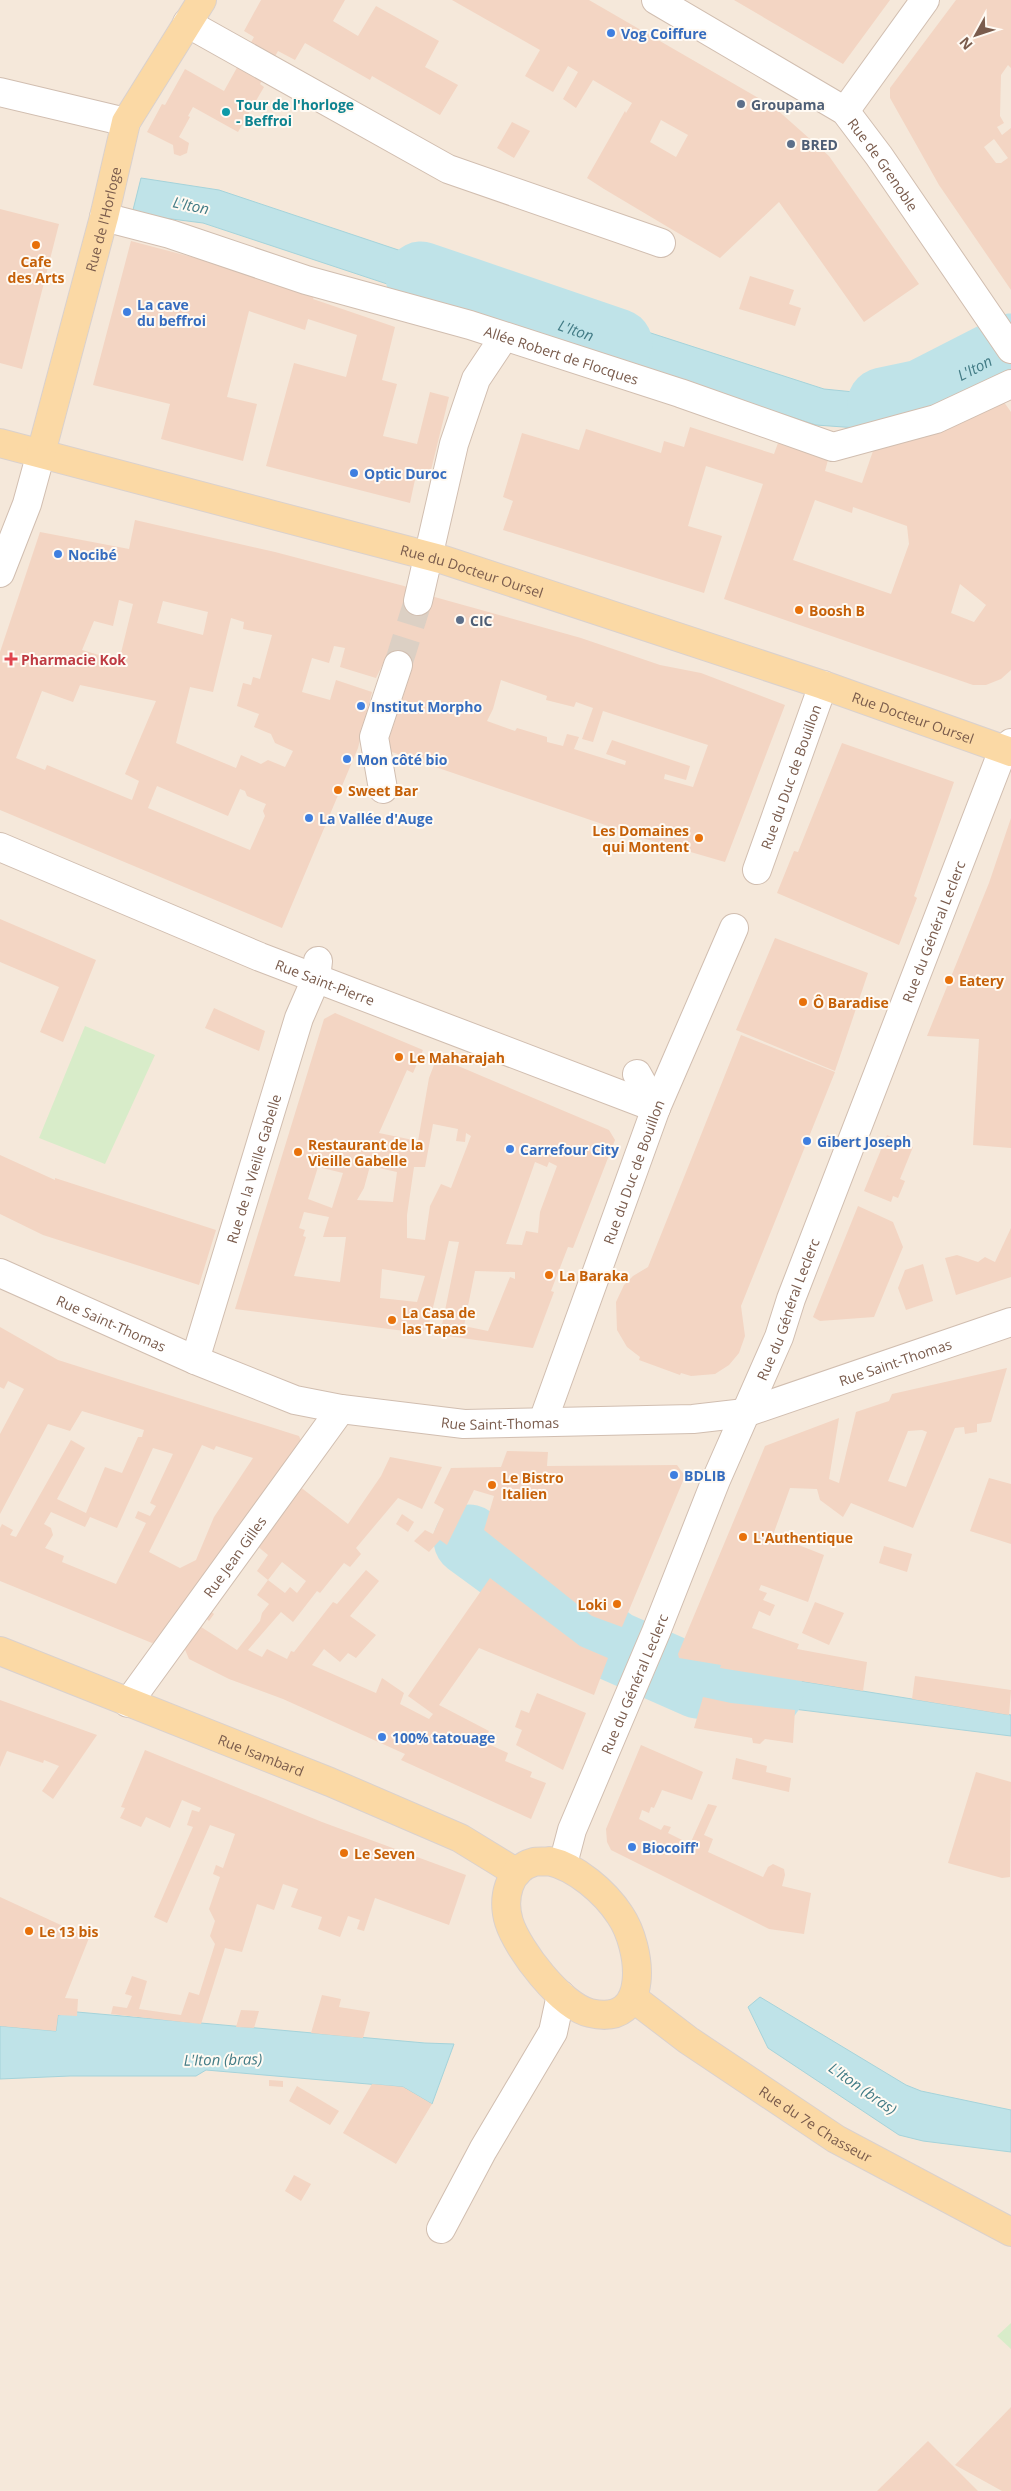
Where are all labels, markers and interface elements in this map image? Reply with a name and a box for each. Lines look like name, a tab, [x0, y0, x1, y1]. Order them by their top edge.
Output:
north arrow	[951, 10, 1001, 60]
place label: Vog Coiffure	[621, 24, 707, 43]
marker: Vog Coiffure	[605, 27, 617, 39]
text: N	[955, 33, 977, 54]
place label: Tour de l'horloge - Beffroi	[236, 95, 354, 130]
place label: Groupama	[751, 95, 825, 114]
marker: Groupama	[735, 98, 747, 110]
marker: Tour de l'horloge - Beffroi	[220, 106, 232, 118]
street label: Rue de Grenoble	[844, 114, 923, 214]
place label: BRED	[801, 135, 838, 154]
marker: BRED	[785, 138, 797, 150]
street label: Rue de l'Horloge	[80, 165, 125, 274]
water label: L'Iton	[171, 191, 211, 219]
marker: Cafe des Arts	[30, 239, 42, 251]
place label: Cafe des Arts	[8, 252, 64, 287]
place label: La cave du beffroi	[137, 295, 206, 330]
marker: La cave du beffroi	[121, 306, 133, 318]
water label: L'Iton	[556, 315, 597, 345]
street label: Allée Robert de Flocques	[482, 321, 641, 389]
water label: L'Iton	[954, 350, 995, 385]
place label: Optic Duroc	[364, 464, 447, 483]
marker: Optic Duroc	[348, 467, 360, 479]
street label: Rue du Docteur Oursel	[398, 539, 546, 602]
place label: Nocibé	[68, 545, 117, 564]
marker: Nocibé	[52, 548, 64, 560]
place label: Boosh B	[809, 601, 865, 620]
marker: Boosh B	[793, 604, 805, 616]
place label: CIC	[470, 611, 493, 630]
marker: CIC	[454, 614, 466, 626]
place label: Pharmacie Kok	[21, 650, 126, 669]
marker: Pharmacie Kok	[5, 653, 17, 665]
street label: Rue Docteur Oursel	[850, 687, 977, 748]
place label: Institut Morpho	[371, 697, 482, 716]
marker: Institut Morpho	[355, 700, 367, 712]
street label: Rue du Duc de Bouillon	[756, 702, 825, 852]
place label: Mon côté bio	[357, 750, 448, 769]
marker: Mon côté bio	[341, 753, 353, 765]
place label: Sweet Bar	[348, 781, 419, 800]
marker: Sweet Bar	[332, 784, 344, 796]
place label: La Vallée d'Auge	[319, 809, 433, 828]
marker: La Vallée d'Auge	[303, 812, 315, 824]
place label: Les Domaines qui Montent	[592, 821, 689, 856]
marker: Les Domaines qui Montent	[693, 832, 705, 844]
street label: Rue du Général Leclerc	[897, 857, 969, 1005]
street label: Rue Saint-Pierre	[273, 954, 378, 1009]
place label: Eatery	[959, 971, 1004, 990]
marker: Eatery	[943, 974, 955, 986]
place label: Ô Baradise	[813, 993, 889, 1012]
marker: Ô Baradise	[797, 996, 809, 1008]
place label: Le Maharajah	[409, 1048, 505, 1067]
marker: Le Maharajah	[393, 1051, 405, 1063]
street label: Rue de la Vieille Gabelle	[222, 1092, 285, 1246]
street label: Rue du Duc de Bouillon	[598, 1096, 668, 1247]
place label: Gibert Joseph	[817, 1132, 911, 1151]
place label: Restaurant de la Vieille Gabelle	[308, 1135, 423, 1170]
marker: Gibert Joseph	[801, 1135, 813, 1147]
place label: Carrefour City	[520, 1140, 619, 1159]
marker: Carrefour City	[504, 1143, 516, 1155]
marker: Restaurant de la Vieille Gabelle	[292, 1146, 304, 1158]
street label: Rue du Général Leclerc	[752, 1235, 823, 1383]
place label: La Baraka	[559, 1266, 629, 1285]
marker: La Baraka	[543, 1269, 555, 1281]
street label: Rue Saint-Thomas	[54, 1290, 169, 1356]
place label: La Casa de las Tapas	[402, 1303, 476, 1338]
marker: La Casa de las Tapas	[386, 1314, 398, 1326]
street label: Rue Saint-Thomas	[836, 1333, 954, 1390]
street label: Rue Saint-Thomas	[440, 1412, 560, 1434]
place label: BDLIB	[684, 1466, 726, 1485]
place label: Le Bistro Italien	[502, 1468, 564, 1503]
marker: BDLIB	[668, 1469, 680, 1481]
marker: Le Bistro Italien	[486, 1479, 498, 1491]
street label: Rue Jean Gilles	[198, 1512, 270, 1601]
place label: L'Authentique	[753, 1528, 853, 1547]
marker: L'Authentique	[737, 1531, 749, 1543]
place label: Loki	[577, 1595, 607, 1614]
marker: Loki	[611, 1598, 623, 1610]
street label: Rue du Général Leclerc	[596, 1611, 672, 1757]
place label: 100% tatouage	[392, 1728, 495, 1747]
street label: Rue Isambard	[215, 1729, 307, 1780]
marker: 100% tatouage	[376, 1731, 388, 1743]
place label: Biocoiff'	[642, 1838, 699, 1857]
marker: Biocoiff'	[626, 1841, 638, 1853]
place label: Le Seven	[354, 1844, 415, 1863]
marker: Le Seven	[338, 1847, 350, 1859]
place label: Le 13 bis	[39, 1922, 99, 1941]
marker: Le 13 bis	[23, 1925, 35, 1937]
water label: L'Iton (bras)	[184, 2048, 262, 2070]
water label: L'Iton (bras)	[825, 2057, 901, 2119]
street label: Rue du 7e Chasseur	[756, 2081, 876, 2166]

